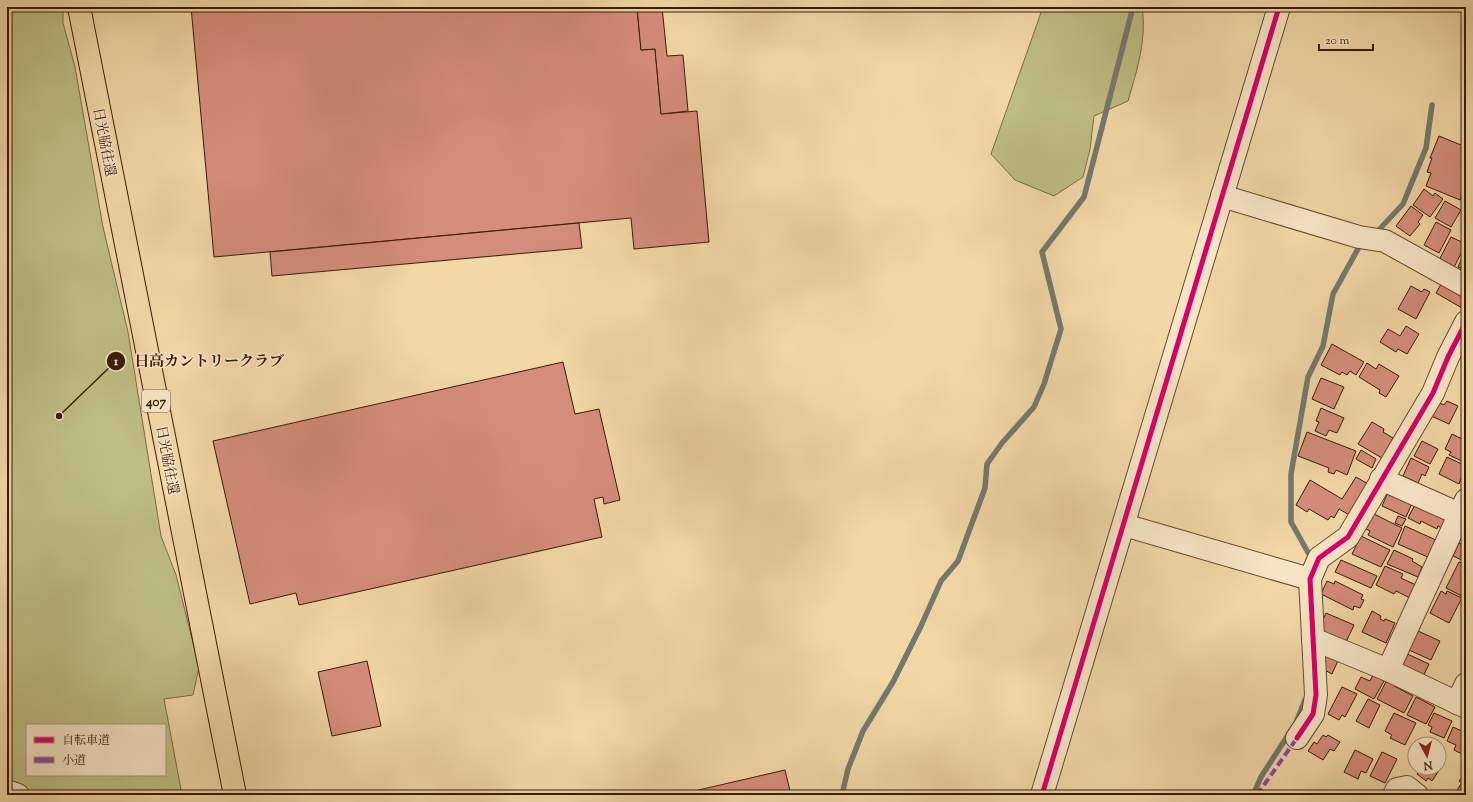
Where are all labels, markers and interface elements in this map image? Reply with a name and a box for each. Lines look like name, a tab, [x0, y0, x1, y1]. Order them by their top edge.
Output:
scale bar	[1319, 26, 1373, 52]
text: 20 m	[1325, 32, 1350, 50]
street label: 日光脇往還	[87, 106, 120, 179]
callout: 日高カントリークラブ	[106, 347, 292, 374]
text: 日高カントリークラブ	[134, 352, 284, 373]
text: 1	[113, 353, 119, 371]
road number: 407	[142, 390, 170, 412]
street label: 日光脇往還	[150, 424, 183, 497]
legend	[26, 724, 166, 776]
text: 自転車道	[62, 732, 110, 750]
north arrow	[1407, 736, 1447, 776]
text: 小道	[62, 752, 86, 770]
text: N	[1423, 756, 1434, 773]

